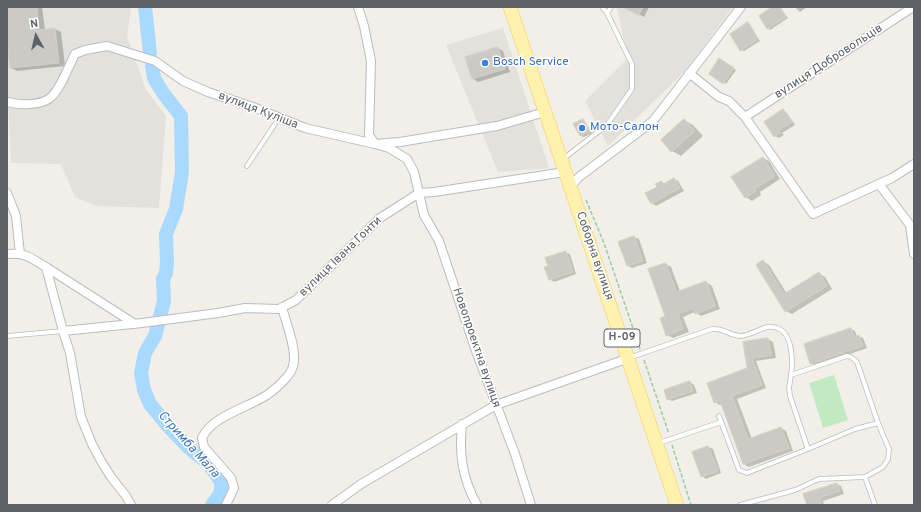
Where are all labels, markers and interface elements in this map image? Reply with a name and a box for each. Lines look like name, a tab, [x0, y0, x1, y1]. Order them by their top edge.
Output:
north arrow	[16, 16, 56, 56]
text: N	[29, 17, 39, 32]
street label: вулиця Добровольців	[772, 22, 886, 102]
place label: Bosch Service	[493, 56, 569, 70]
marker: Bosch Service	[480, 58, 490, 68]
street label: вулиця Куліша	[216, 89, 300, 133]
place label: Мото-Салон	[590, 121, 659, 135]
marker: Мото-Салон	[577, 123, 587, 133]
street label: Соборна вулиця	[572, 210, 616, 302]
street label: вулиця Івана Гонти	[297, 214, 385, 300]
street label: Новопроектна вулиця	[449, 286, 503, 410]
road number: Н-09	[604, 329, 640, 347]
water label: Стримба Мала	[154, 408, 222, 482]

